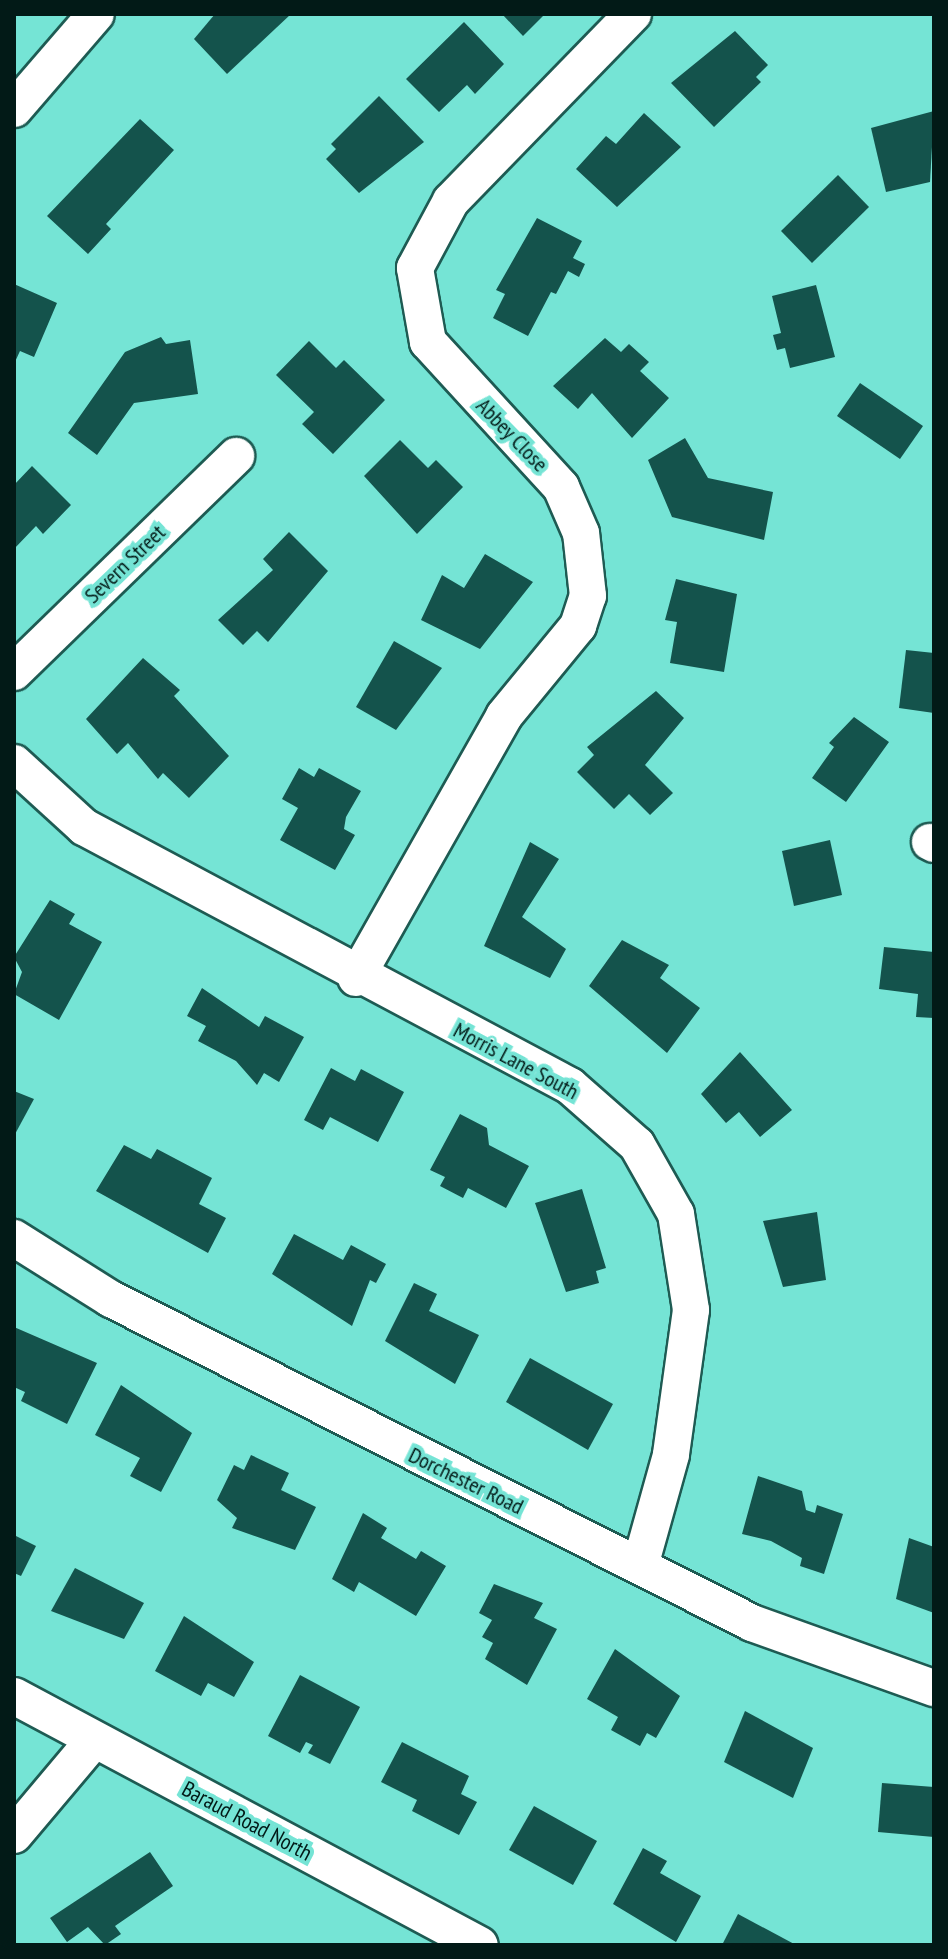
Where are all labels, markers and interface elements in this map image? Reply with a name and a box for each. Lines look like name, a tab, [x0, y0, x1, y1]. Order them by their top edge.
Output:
street label: Abbey Close	[470, 393, 554, 477]
street label: Severn Street	[79, 519, 171, 609]
street label: Morris Lane South	[449, 1017, 583, 1105]
street label: Dorchester Road	[404, 1442, 528, 1520]
street label: Baraud Road North	[177, 1776, 317, 1866]

